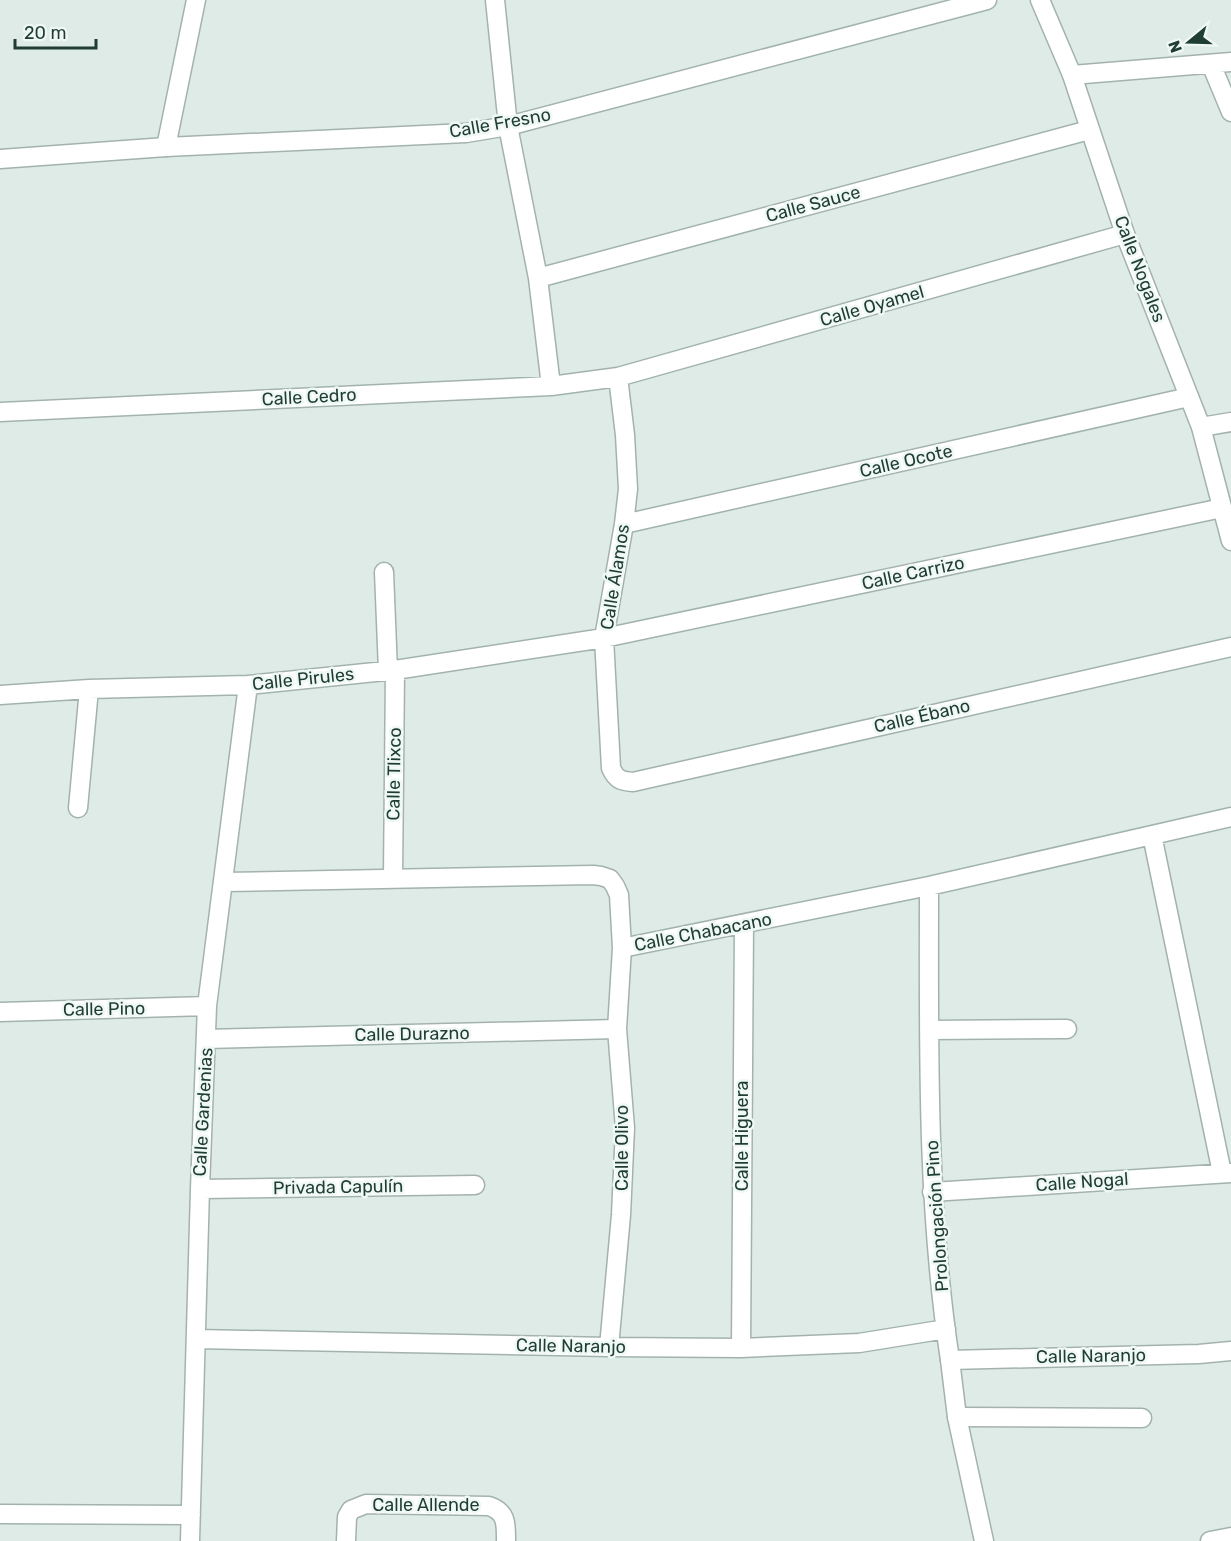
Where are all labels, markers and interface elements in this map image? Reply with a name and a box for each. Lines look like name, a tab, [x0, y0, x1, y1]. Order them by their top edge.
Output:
scale bar	[15, 12, 96, 50]
north arrow	[1159, 12, 1219, 72]
text: 20 m	[24, 22, 66, 44]
text: N	[1164, 38, 1186, 55]
street label: Calle Fresno	[448, 103, 552, 143]
street label: Calle Sauce	[763, 181, 863, 227]
street label: Calle Nogales	[1110, 213, 1170, 325]
street label: Calle Oyamel	[817, 281, 927, 331]
street label: Calle Cedro	[261, 384, 357, 410]
street label: Calle Ocote	[857, 440, 955, 482]
street label: Calle Álamos	[596, 523, 634, 631]
street label: Calle Carrizo	[860, 551, 966, 595]
street label: Calle Pirules	[251, 663, 355, 695]
street label: Calle Ébano	[872, 694, 972, 738]
street label: Calle Tlixco	[382, 727, 406, 821]
street label: Calle Chabacano	[632, 908, 774, 956]
street label: Calle Pino	[63, 997, 145, 1021]
street label: Calle Durazno	[354, 1022, 470, 1046]
street label: Calle Gardenias	[189, 1047, 217, 1177]
street label: Calle Higuera	[731, 1081, 753, 1191]
street label: Calle Olivo	[611, 1105, 633, 1191]
street label: Prolongación Pino	[921, 1139, 953, 1293]
street label: Calle Nogal	[1035, 1168, 1129, 1196]
street label: Privada Capulín	[273, 1175, 403, 1199]
street label: Calle Naranjo	[516, 1334, 626, 1358]
street label: Calle Naranjo	[1036, 1344, 1146, 1368]
street label: Calle Allende	[372, 1494, 480, 1516]

